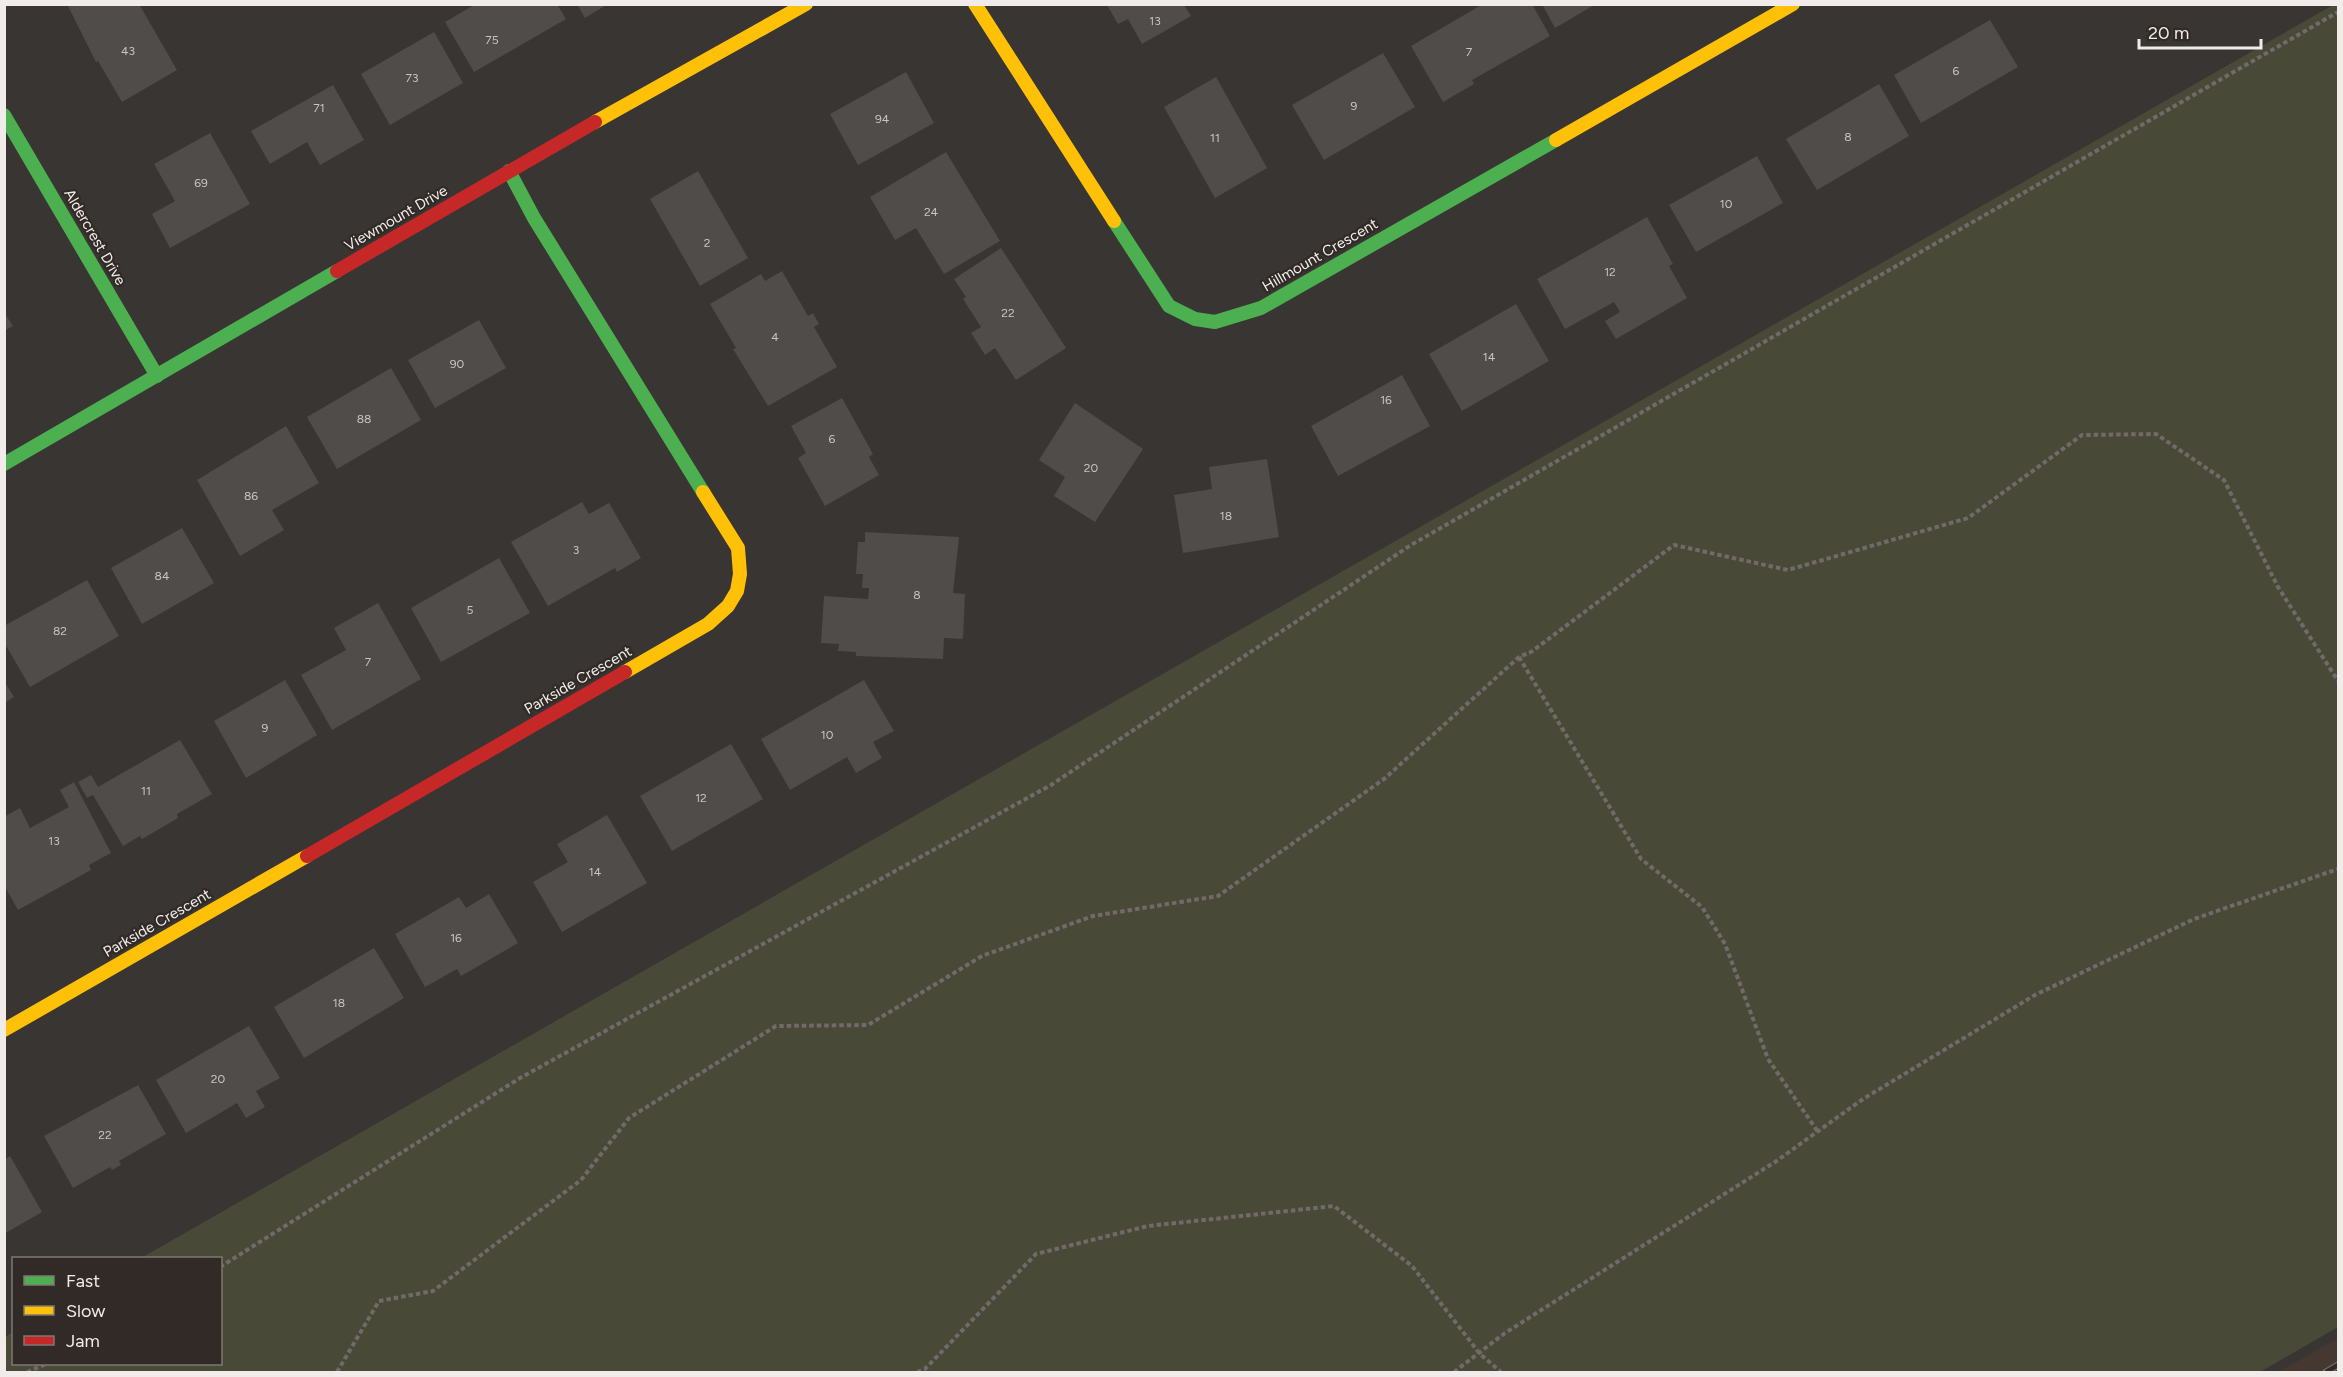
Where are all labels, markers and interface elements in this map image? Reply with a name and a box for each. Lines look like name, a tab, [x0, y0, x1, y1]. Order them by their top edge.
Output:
scale bar	[2139, 12, 2260, 50]
house number: 13	[1149, 14, 1161, 28]
text: 20 m	[2148, 22, 2189, 44]
house number: 75	[485, 33, 499, 47]
house number: 43	[121, 44, 135, 58]
house number: 7	[1466, 45, 1473, 59]
house number: 6	[1953, 64, 1960, 78]
house number: 73	[406, 71, 418, 85]
house number: 9	[1351, 99, 1358, 113]
house number: 71	[313, 101, 325, 115]
house number: 94	[875, 112, 890, 126]
house number: 8	[1844, 130, 1852, 144]
house number: 11	[1210, 131, 1220, 145]
house number: 69	[194, 176, 208, 190]
street label: Viewmount Drive	[341, 181, 451, 255]
street label: Aldercrest Drive	[60, 186, 130, 288]
house number: 10	[1720, 197, 1733, 211]
house number: 24	[924, 205, 939, 219]
street label: Hillmount Crescent	[1259, 214, 1381, 295]
house number: 2	[704, 236, 710, 250]
house number: 12	[1604, 265, 1616, 279]
house number: 22	[1001, 306, 1015, 320]
house number: 4	[771, 330, 779, 344]
house number: 14	[1483, 350, 1496, 364]
house number: 90	[450, 357, 465, 371]
house number: 16	[1380, 393, 1392, 407]
house number: 88	[357, 412, 371, 426]
house number: 6	[829, 432, 836, 446]
house number: 20	[1084, 461, 1099, 475]
house number: 86	[244, 489, 258, 503]
house number: 18	[1220, 509, 1232, 523]
house number: 3	[573, 543, 579, 557]
house number: 84	[155, 569, 170, 583]
house number: 8	[913, 588, 921, 602]
house number: 5	[467, 603, 474, 617]
house number: 82	[53, 624, 67, 638]
street label: Parkside Crescent	[521, 642, 635, 718]
house number: 7	[365, 655, 372, 669]
house number: 9	[262, 721, 269, 735]
house number: 10	[821, 728, 834, 742]
house number: 11	[141, 784, 151, 798]
house number: 12	[695, 791, 707, 805]
house number: 13	[48, 834, 60, 848]
house number: 14	[589, 865, 602, 879]
street label: Parkside Crescent	[100, 885, 214, 961]
house number: 16	[450, 931, 462, 945]
house number: 18	[333, 996, 345, 1010]
house number: 20	[211, 1072, 226, 1086]
house number: 22	[98, 1128, 112, 1142]
legend	[12, 1257, 222, 1365]
text: Fast	[66, 1270, 100, 1292]
text: Slow	[66, 1300, 105, 1322]
text: Jam	[66, 1330, 100, 1352]

